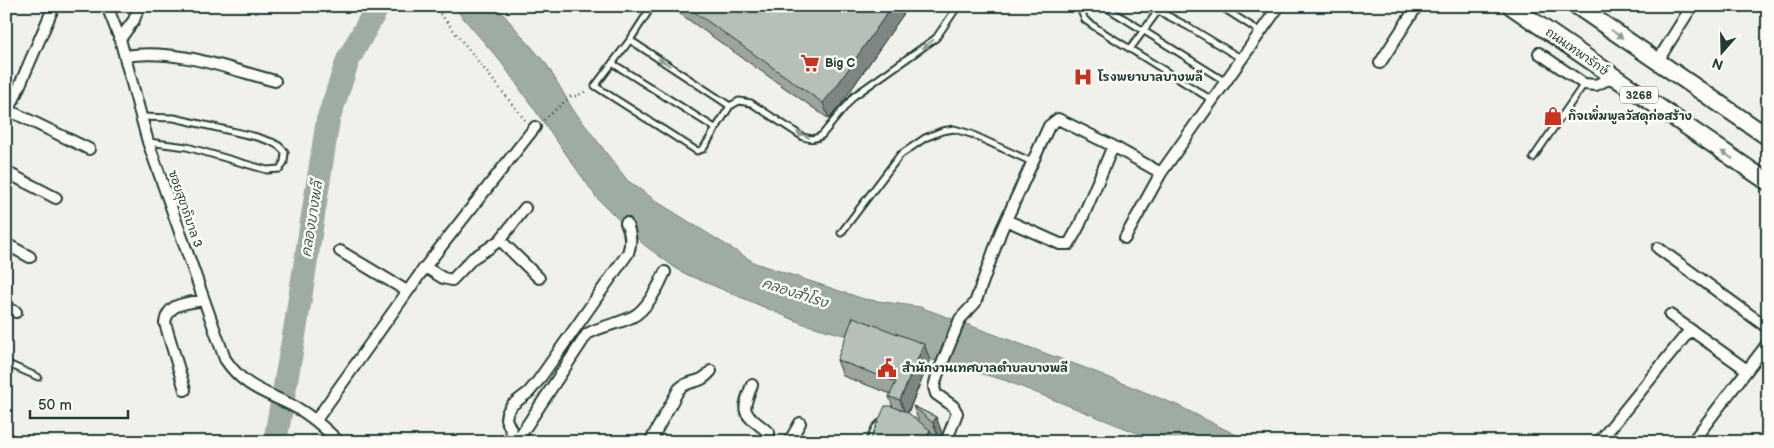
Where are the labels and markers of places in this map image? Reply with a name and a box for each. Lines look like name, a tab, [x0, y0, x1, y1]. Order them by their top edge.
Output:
supermarket icon: Big C	[799, 52, 821, 74]
place label: Big C	[825, 56, 855, 71]
hospital icon: โรงพยาบาลบางพลี	[1072, 66, 1094, 88]
place label: โรงพยาบาลบางพลี	[1097, 69, 1203, 85]
shop icon: กิจเพิ่มพูลวัสดุก่อสร้าง	[1542, 105, 1564, 127]
place label: กิจเพิ่มพูลวัสดุก่อสร้าง	[1568, 105, 1693, 125]
public building icon: สำนักงานเทศบาลตำบลบางพลี	[876, 357, 898, 379]
place label: สำนักงานเทศบาลตำบลบางพลี	[902, 360, 1068, 376]

